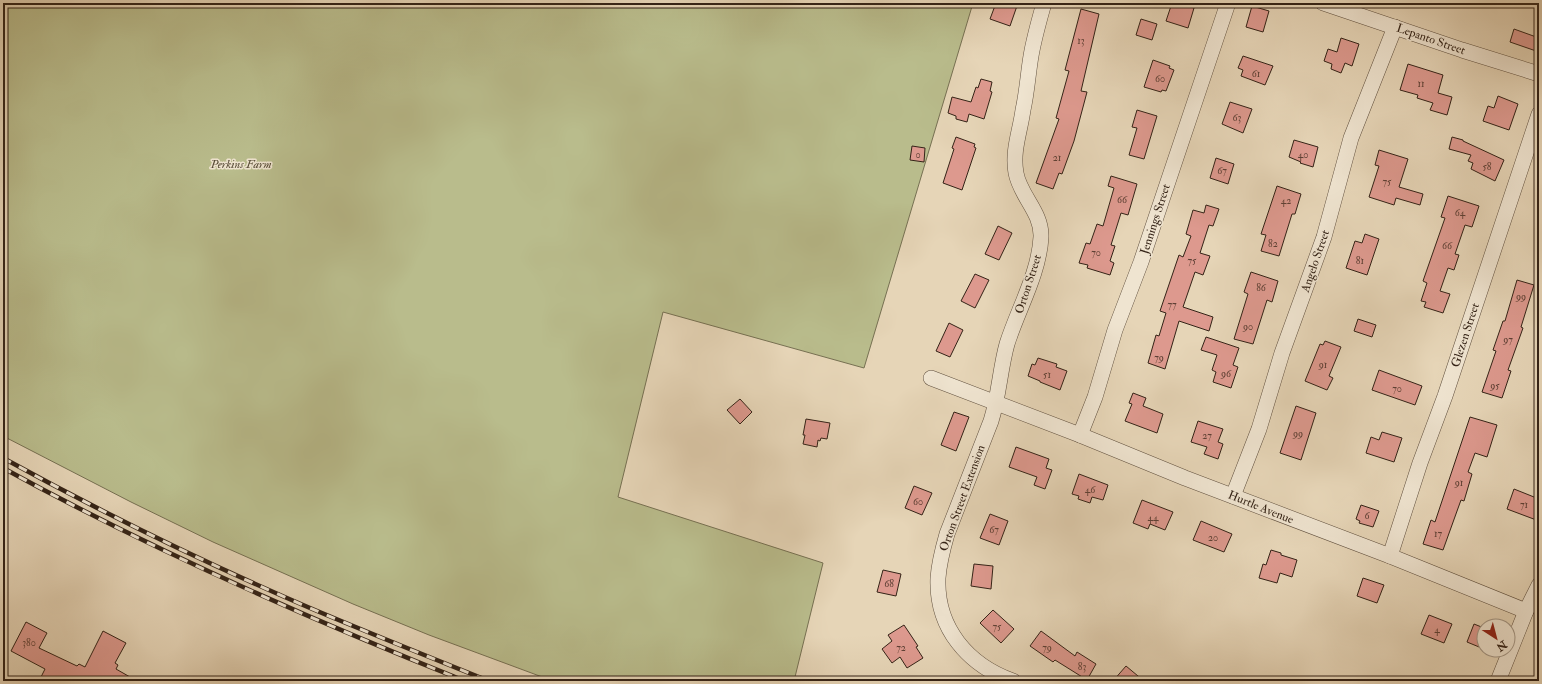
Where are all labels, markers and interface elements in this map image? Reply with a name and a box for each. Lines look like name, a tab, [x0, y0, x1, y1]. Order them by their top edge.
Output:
street label: Lepanto Street	[1394, 21, 1467, 58]
house number: 13	[1077, 35, 1085, 47]
house number: 61	[1252, 68, 1261, 80]
house number: 60	[1155, 73, 1165, 85]
house number: 11	[1417, 78, 1425, 90]
house number: 63	[1233, 112, 1242, 124]
house number: 0	[915, 149, 921, 161]
house number: 40	[1298, 149, 1308, 161]
house number: 21	[1053, 152, 1062, 164]
park label: Perkins Farm	[209, 157, 272, 172]
house number: 58	[1482, 161, 1492, 173]
house number: 67	[1217, 165, 1227, 177]
house number: 75	[1383, 176, 1392, 188]
street label: Jennings Street	[1137, 182, 1174, 257]
house number: 66	[1117, 194, 1128, 206]
house number: 42	[1281, 195, 1291, 207]
house number: 64	[1455, 207, 1466, 219]
street label: Angelo Street	[1297, 228, 1333, 295]
house number: 82	[1268, 238, 1278, 250]
house number: 66	[1442, 240, 1453, 252]
house number: 70	[1091, 247, 1101, 259]
street label: Orton Street	[1012, 252, 1045, 316]
house number: 75	[1188, 255, 1197, 267]
house number: 81	[1356, 255, 1365, 267]
house number: 86	[1256, 282, 1267, 294]
house number: 99	[1515, 291, 1526, 303]
house number: 77	[1167, 299, 1177, 311]
street label: Glezen Street	[1448, 301, 1483, 369]
house number: 90	[1242, 321, 1253, 333]
house number: 97	[1502, 334, 1513, 346]
house number: 79	[1154, 352, 1164, 364]
house number: 91	[1318, 359, 1328, 371]
house number: 96	[1220, 368, 1232, 380]
house number: 51	[1043, 369, 1051, 381]
house number: 95	[1489, 380, 1500, 392]
house number: 70	[1392, 383, 1402, 395]
house number: 99	[1292, 428, 1303, 440]
house number: 27	[1202, 430, 1212, 442]
street label: Orton Street Extension	[936, 443, 989, 553]
house number: 91	[1454, 477, 1464, 489]
house number: 46	[1085, 484, 1096, 496]
street label: Hurtle Avenue	[1226, 487, 1296, 527]
house number: 60	[913, 496, 923, 508]
house number: 71	[1520, 499, 1529, 511]
house number: 6	[1364, 510, 1370, 522]
house number: 44	[1148, 512, 1159, 524]
house number: 67	[989, 524, 999, 536]
house number: 17	[1434, 528, 1442, 540]
house number: 20	[1208, 532, 1218, 544]
house number: 68	[884, 578, 894, 590]
north arrow	[1476, 618, 1516, 658]
house number: 75	[993, 621, 1002, 633]
house number: 4	[1434, 624, 1440, 636]
house number: 380	[22, 637, 36, 649]
text: N	[1493, 637, 1510, 655]
house number: 72	[896, 642, 906, 654]
house number: 79	[1042, 642, 1052, 654]
house number: 83	[1078, 661, 1086, 673]

